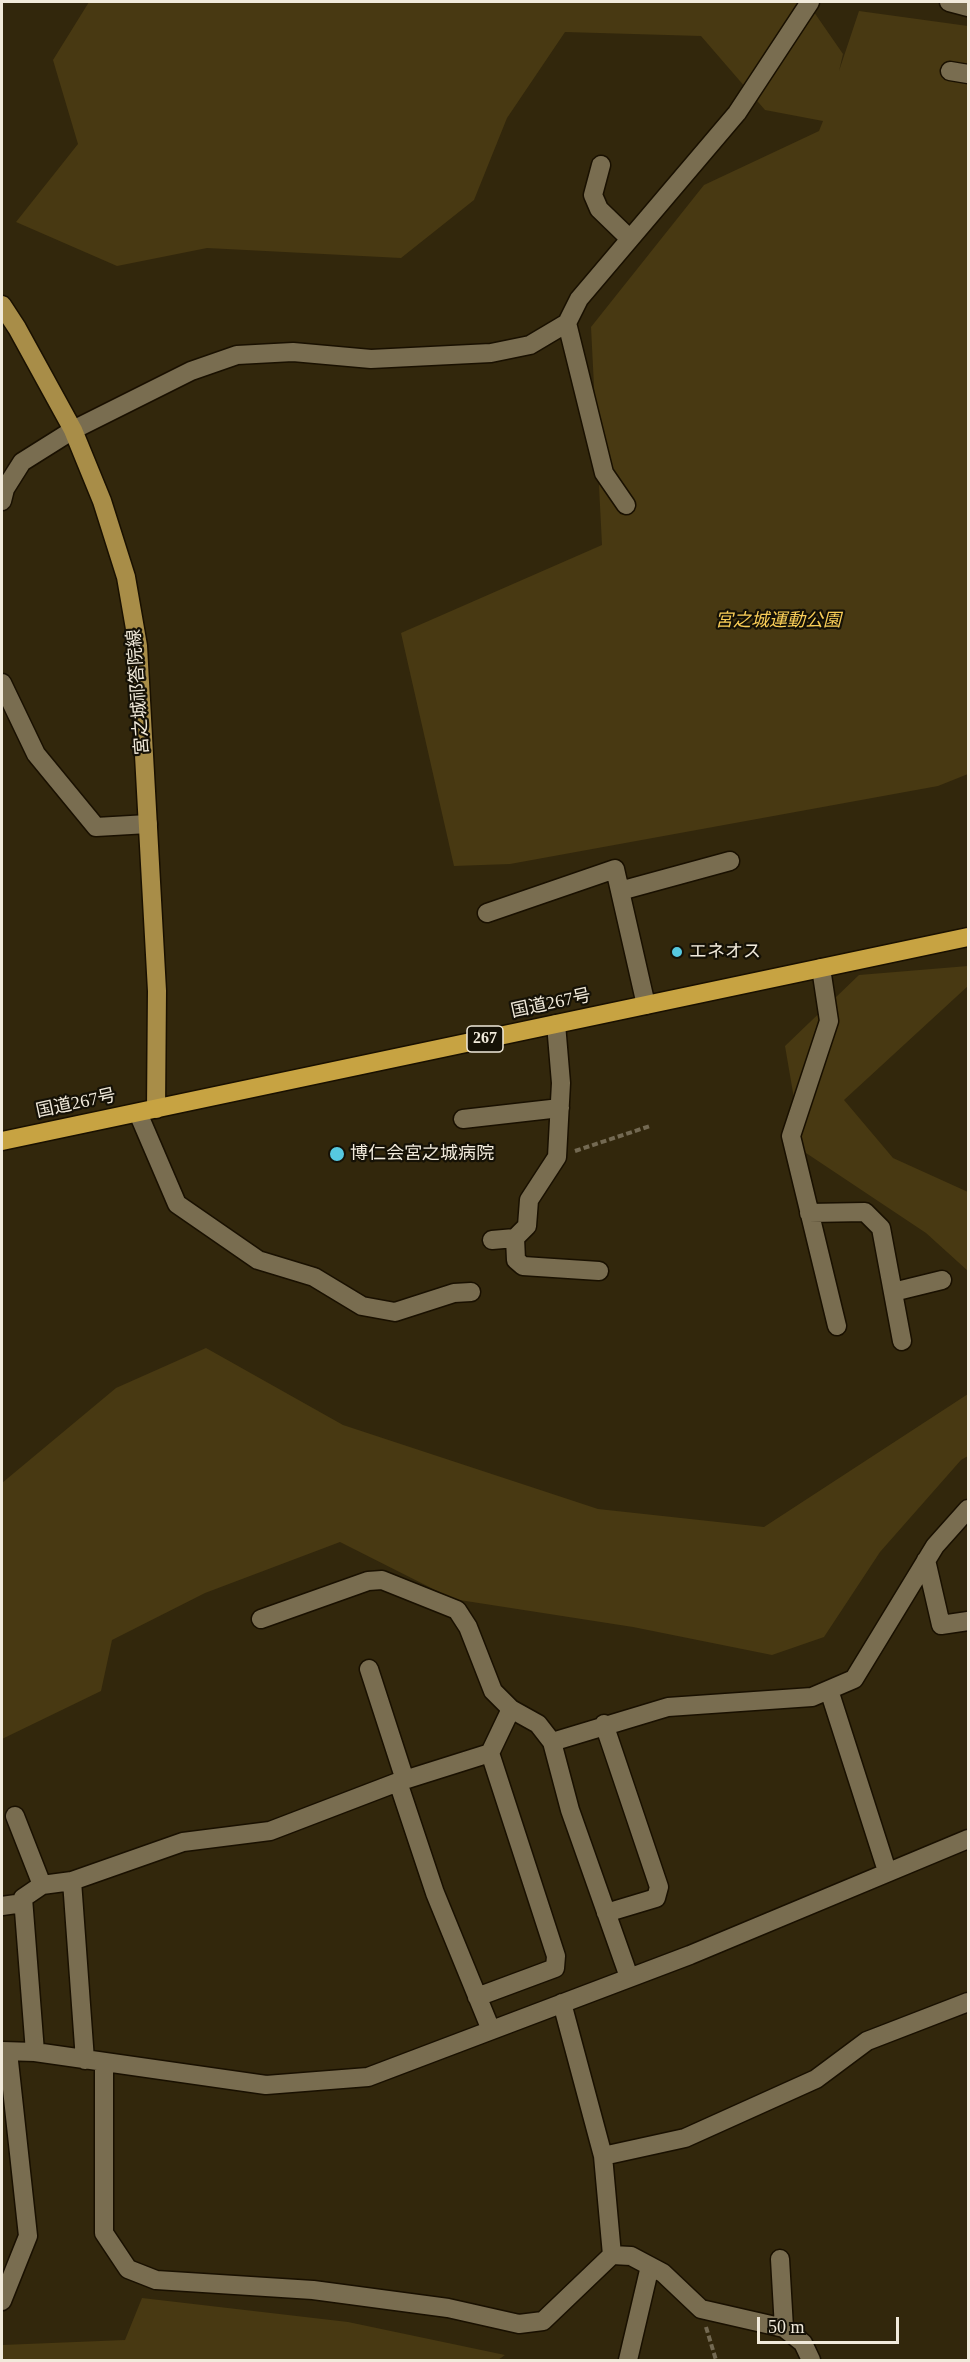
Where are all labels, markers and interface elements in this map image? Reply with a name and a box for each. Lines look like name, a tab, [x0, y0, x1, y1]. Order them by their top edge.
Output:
park label: 宮之城運動公園	[715, 610, 841, 632]
street label: 宮之城祁答院線	[124, 628, 154, 756]
place label: エネオス	[689, 941, 761, 963]
marker: エネオス	[670, 945, 684, 959]
street label: 国道267号	[509, 985, 593, 1023]
road number: 267	[467, 1026, 503, 1052]
street label: 国道267号	[34, 1085, 118, 1123]
place label: 博仁会宮之城病院	[350, 1143, 494, 1165]
marker: 博仁会宮之城病院	[328, 1145, 346, 1163]
scale bar	[760, 2305, 902, 2343]
text: 50 m	[768, 2317, 805, 2337]

